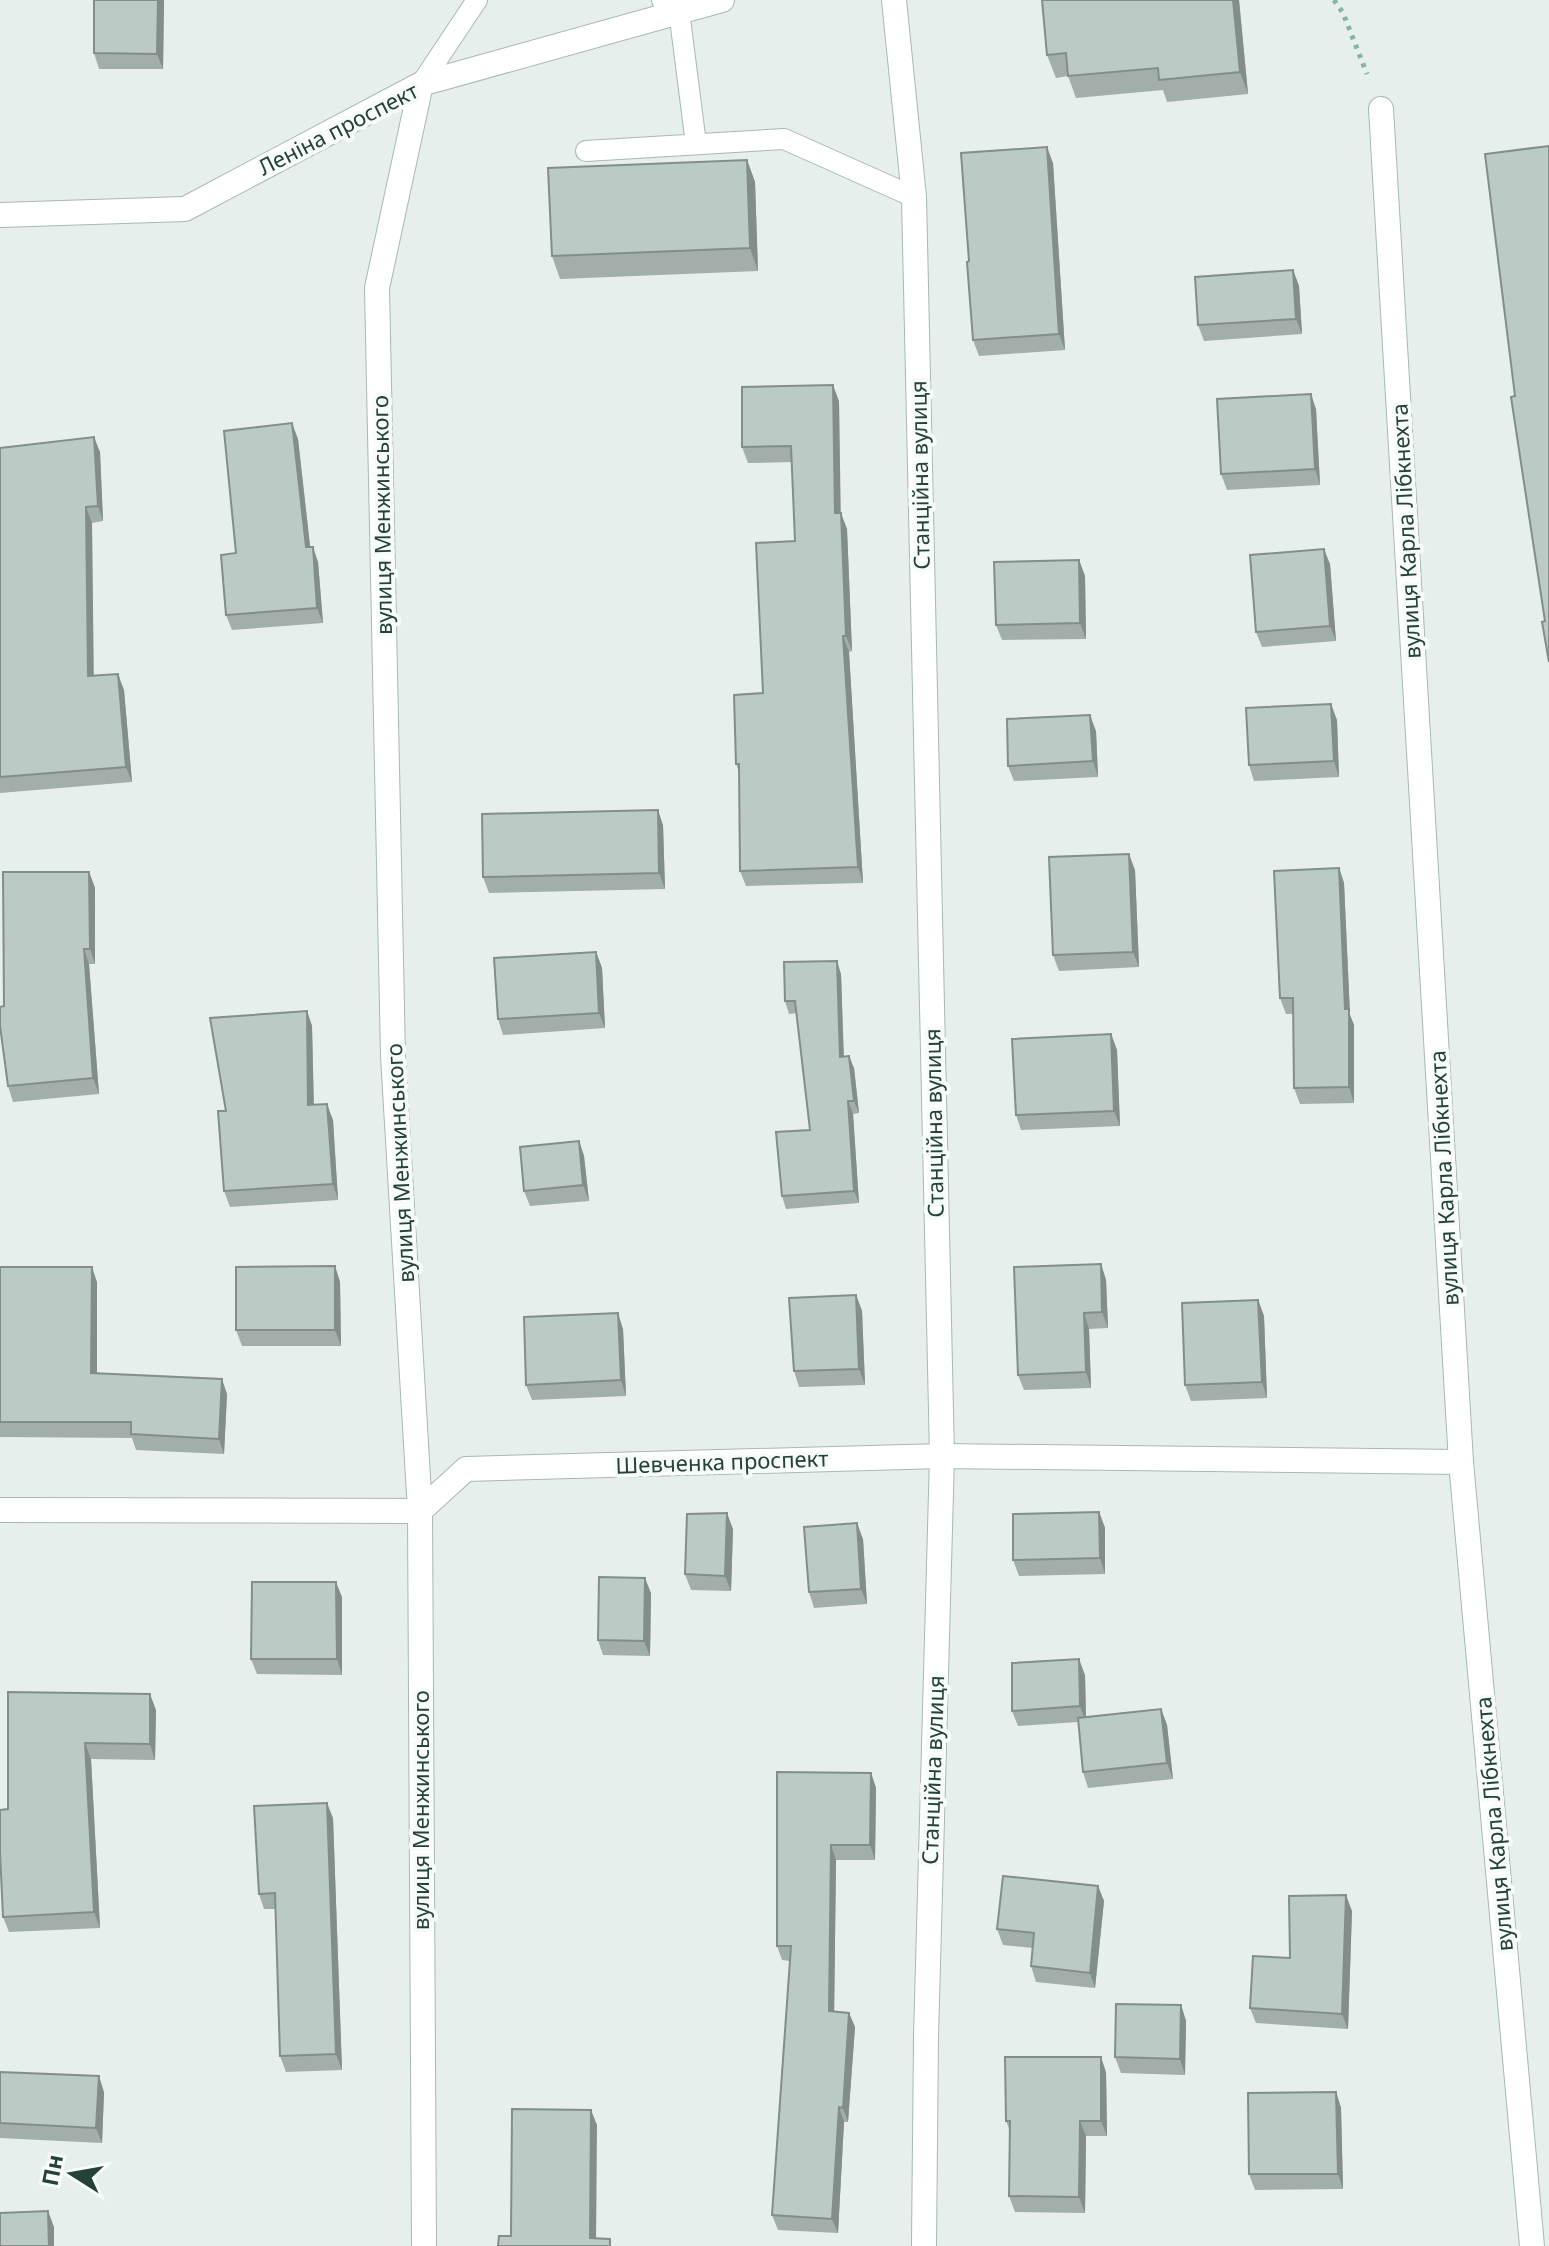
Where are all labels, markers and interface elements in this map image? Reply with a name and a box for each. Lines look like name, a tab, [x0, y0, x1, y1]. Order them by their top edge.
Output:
street label: Леніна проспект	[252, 75, 423, 181]
street label: Станційна вулиця	[902, 380, 936, 570]
street label: вулиця Менжинського	[364, 395, 398, 635]
street label: вулиця Карла Лібкнехта	[1383, 403, 1427, 659]
street label: Станційна вулиця	[916, 1028, 950, 1218]
street label: вулиця Менжинського	[378, 1043, 420, 1284]
street label: вулиця Карла Лібкнехта	[1421, 1050, 1465, 1306]
street label: Шевченка проспект	[615, 1442, 829, 1480]
street label: Станційна вулиця	[914, 1675, 950, 1865]
street label: вулиця Менжинського	[405, 1690, 435, 1930]
street label: вулиця Карла Лібкнехта	[1467, 1696, 1519, 1953]
north arrow	[32, 2134, 112, 2214]
text: Пн	[34, 2152, 69, 2188]

